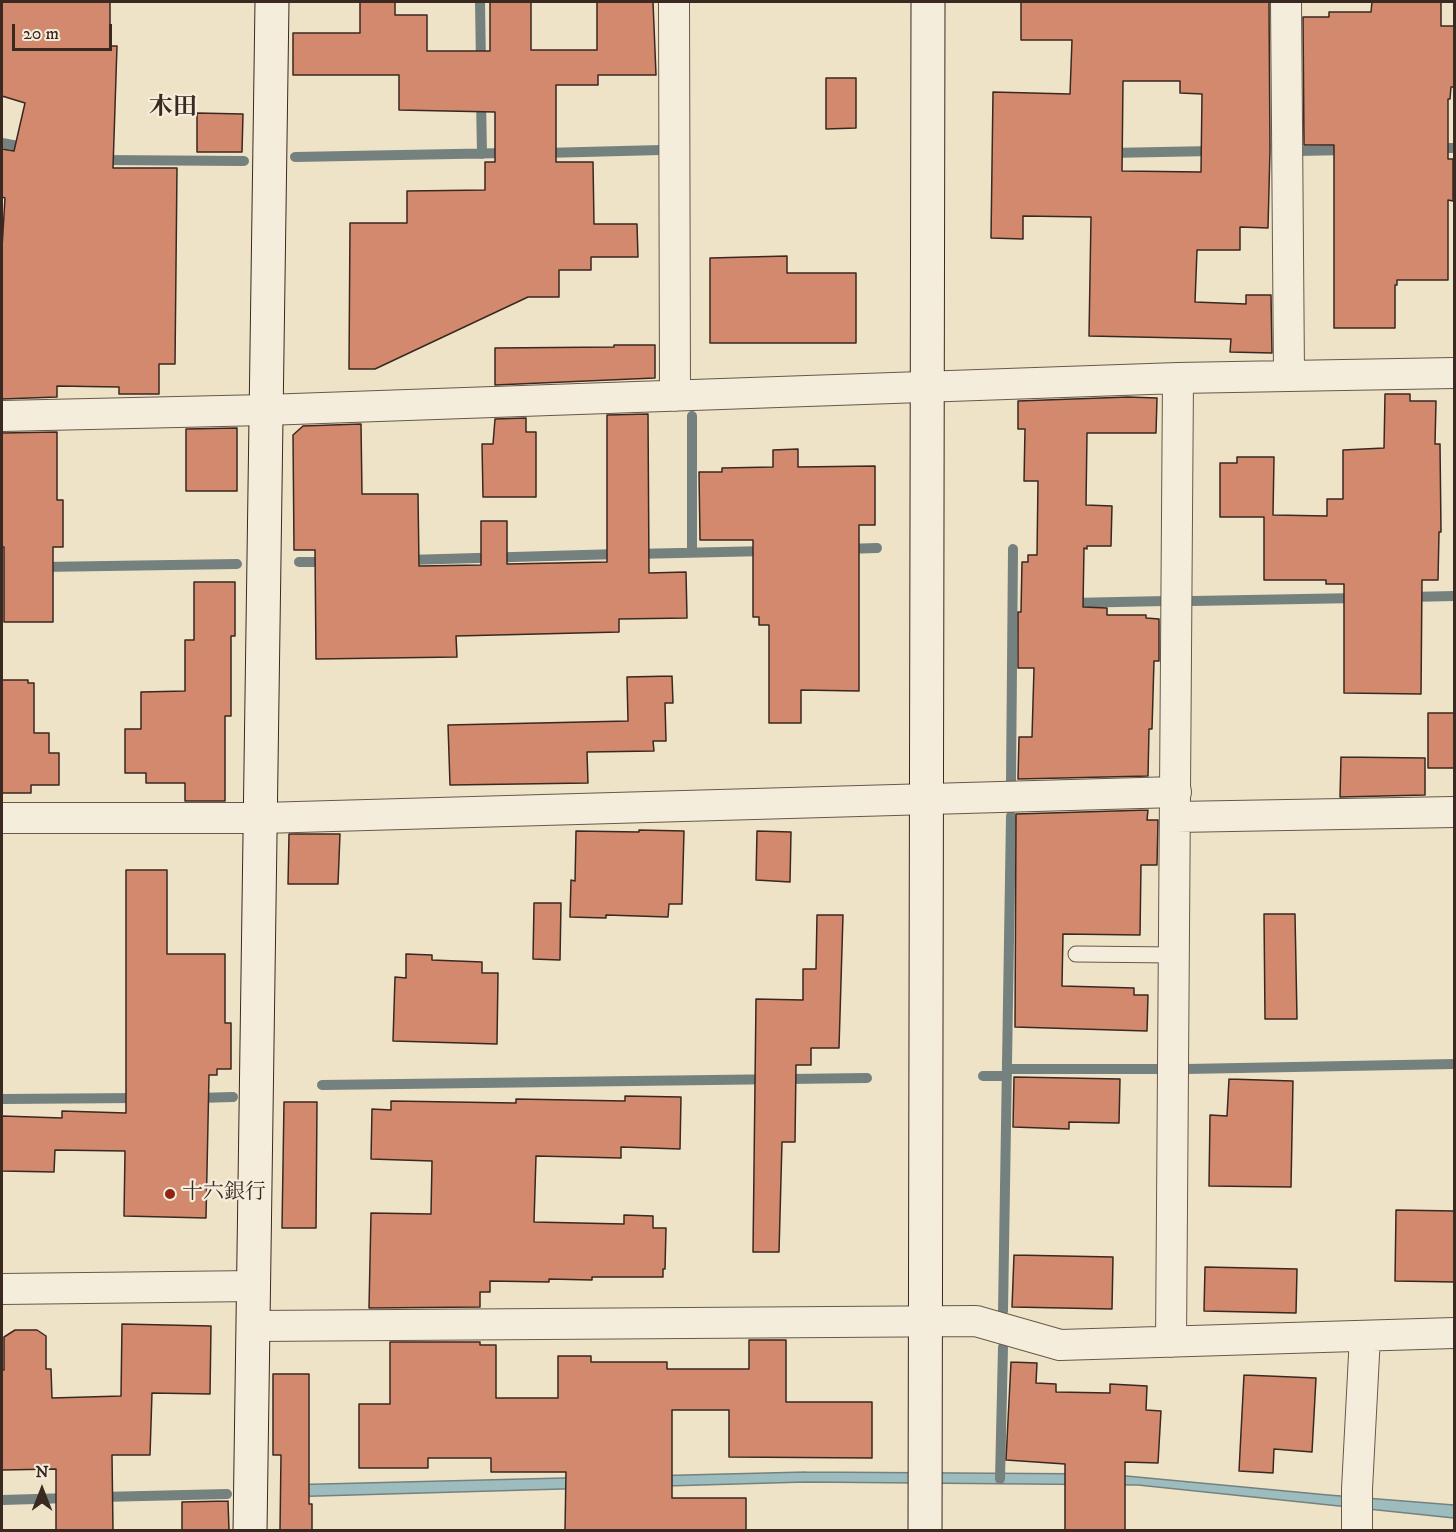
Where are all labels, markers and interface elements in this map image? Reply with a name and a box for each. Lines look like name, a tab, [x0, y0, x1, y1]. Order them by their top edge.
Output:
scale bar	[15, 12, 116, 50]
text: 20 m	[23, 23, 59, 45]
district label: 木田	[149, 95, 197, 123]
place label: 十六銀行	[182, 1181, 266, 1207]
marker: 十六銀行	[163, 1187, 177, 1201]
north arrow	[12, 1460, 72, 1520]
text: N	[35, 1462, 49, 1482]

